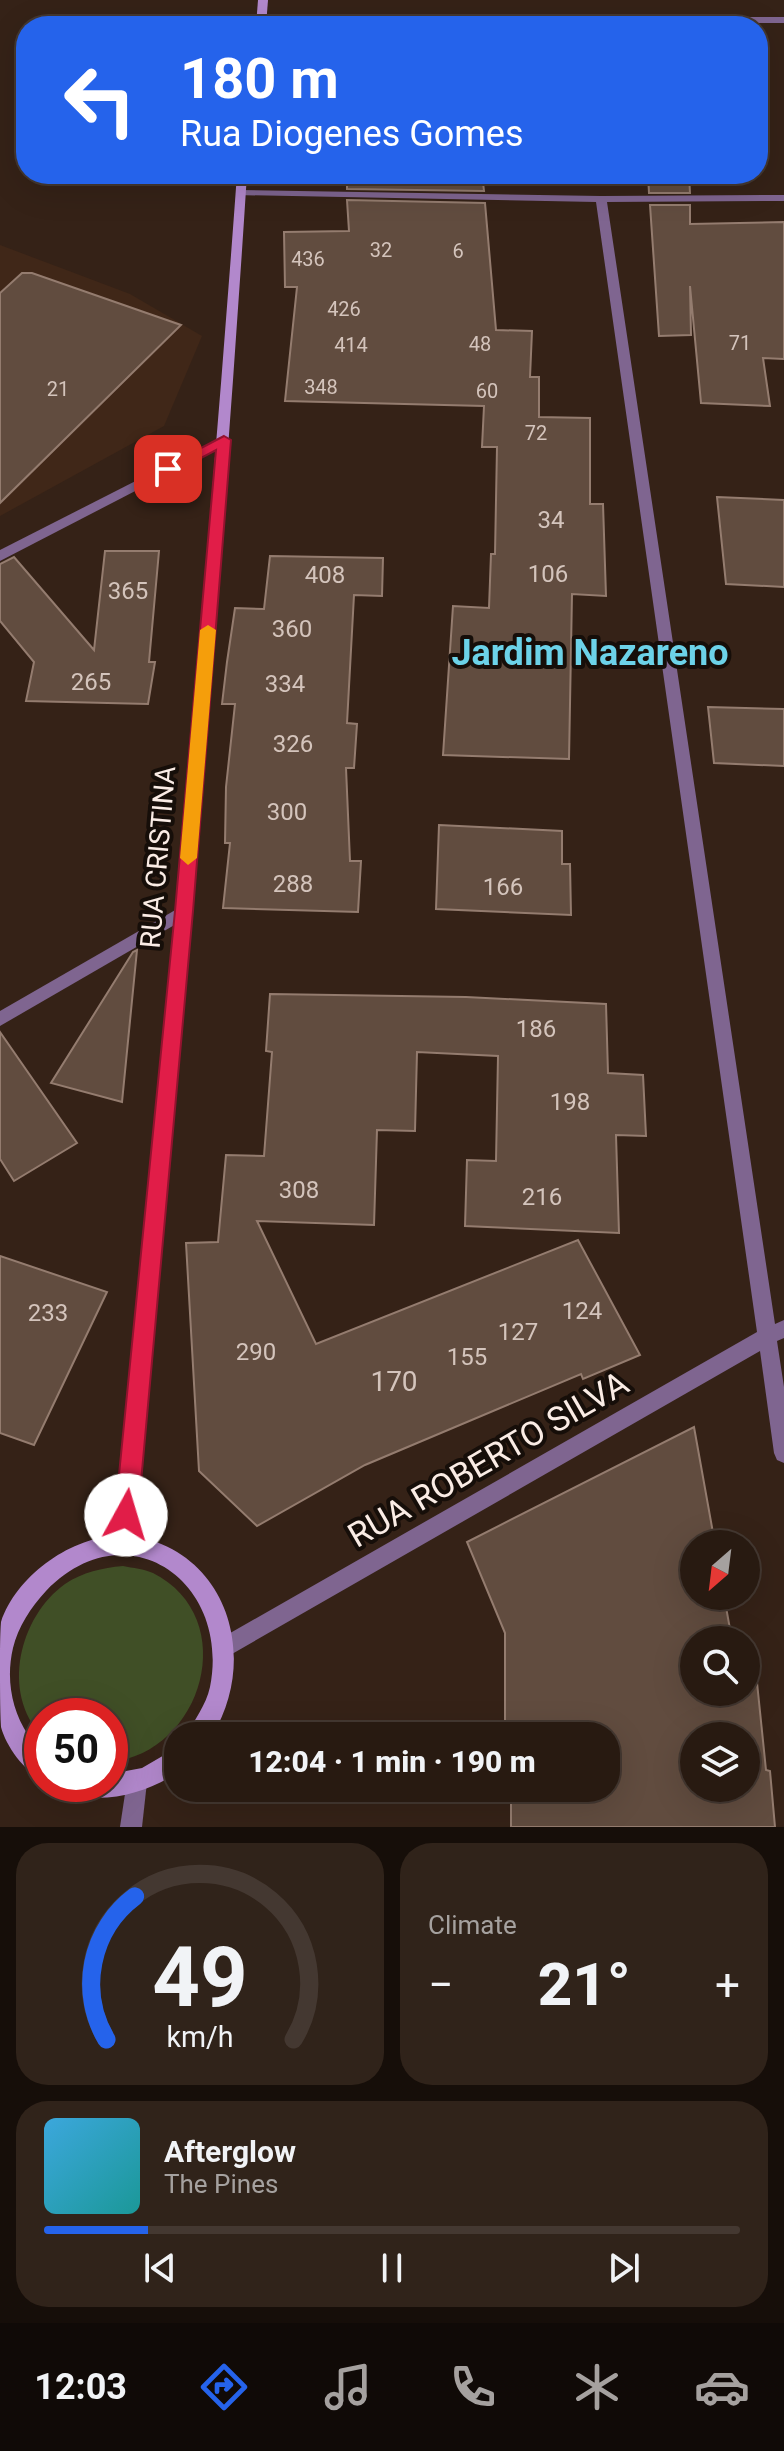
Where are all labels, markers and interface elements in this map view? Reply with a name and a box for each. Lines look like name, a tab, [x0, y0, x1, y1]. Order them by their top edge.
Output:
text: 180 m	[180, 46, 339, 112]
icon: left	[48, 48, 152, 152]
text: Rua Diogenes Gomes	[180, 113, 524, 155]
house number: 32	[370, 238, 392, 262]
house number: 6	[452, 239, 464, 263]
house number: 436	[291, 247, 325, 271]
house number: 426	[327, 297, 361, 321]
house number: 71	[729, 331, 751, 355]
house number: 48	[469, 332, 491, 356]
house number: 414	[334, 333, 368, 357]
house number: 348	[304, 375, 338, 399]
house number: 21	[47, 377, 69, 401]
house number: 60	[476, 379, 498, 403]
house number: 72	[525, 421, 547, 445]
pin	[134, 435, 202, 503]
icon: arrive	[146, 447, 190, 491]
house number: 34	[538, 506, 564, 534]
house number: 106	[528, 560, 568, 588]
house number: 408	[305, 561, 345, 589]
house number: 365	[108, 577, 148, 605]
house number: 360	[272, 615, 312, 643]
district label: Jardim Nazareno	[451, 632, 729, 674]
house number: 265	[71, 668, 111, 696]
house number: 334	[265, 670, 305, 698]
house number: 326	[273, 730, 313, 758]
street label: RUA CRISTINA	[134, 764, 182, 950]
house number: 300	[267, 798, 307, 826]
house number: 288	[273, 870, 313, 898]
house number: 166	[483, 873, 523, 901]
house number: 186	[516, 1015, 556, 1043]
house number: 198	[550, 1088, 590, 1116]
house number: 308	[279, 1176, 319, 1204]
house number: 216	[522, 1183, 562, 1211]
house number: 124	[562, 1297, 602, 1325]
house number: 233	[28, 1299, 68, 1327]
house number: 127	[498, 1318, 538, 1346]
house number: 290	[236, 1338, 276, 1366]
house number: 155	[447, 1343, 487, 1371]
street label: RUA ROBERTO SILVA	[341, 1362, 635, 1556]
house number: 170	[370, 1365, 418, 1398]
position arrow	[84, 1473, 168, 1557]
north arrow	[680, 1530, 760, 1610]
map controls	[680, 1530, 760, 1802]
button: search	[680, 1626, 760, 1706]
speed limit sign: 50	[24, 1698, 128, 1802]
button: layers	[680, 1722, 760, 1802]
text: 12:04 · 1 min · 190 m	[248, 1744, 536, 1779]
text: Climate	[428, 1910, 517, 1940]
text: 49	[152, 1929, 248, 2026]
text: 21°	[538, 1949, 631, 2020]
text: −	[428, 1959, 453, 2011]
text: +	[715, 1959, 740, 2011]
text: km/h	[166, 2020, 234, 2054]
text: Afterglow	[164, 2134, 296, 2169]
text: The Pines	[164, 2169, 278, 2199]
icon: previous	[138, 2246, 182, 2290]
icon: pause	[370, 2246, 414, 2290]
icon: next	[602, 2246, 646, 2290]
icon: directions	[196, 2359, 252, 2415]
icon: music	[320, 2359, 376, 2415]
icon: phone	[445, 2359, 501, 2415]
icon: climate	[569, 2359, 625, 2415]
icon: car	[694, 2359, 750, 2415]
text: 12:03	[34, 2366, 127, 2408]

